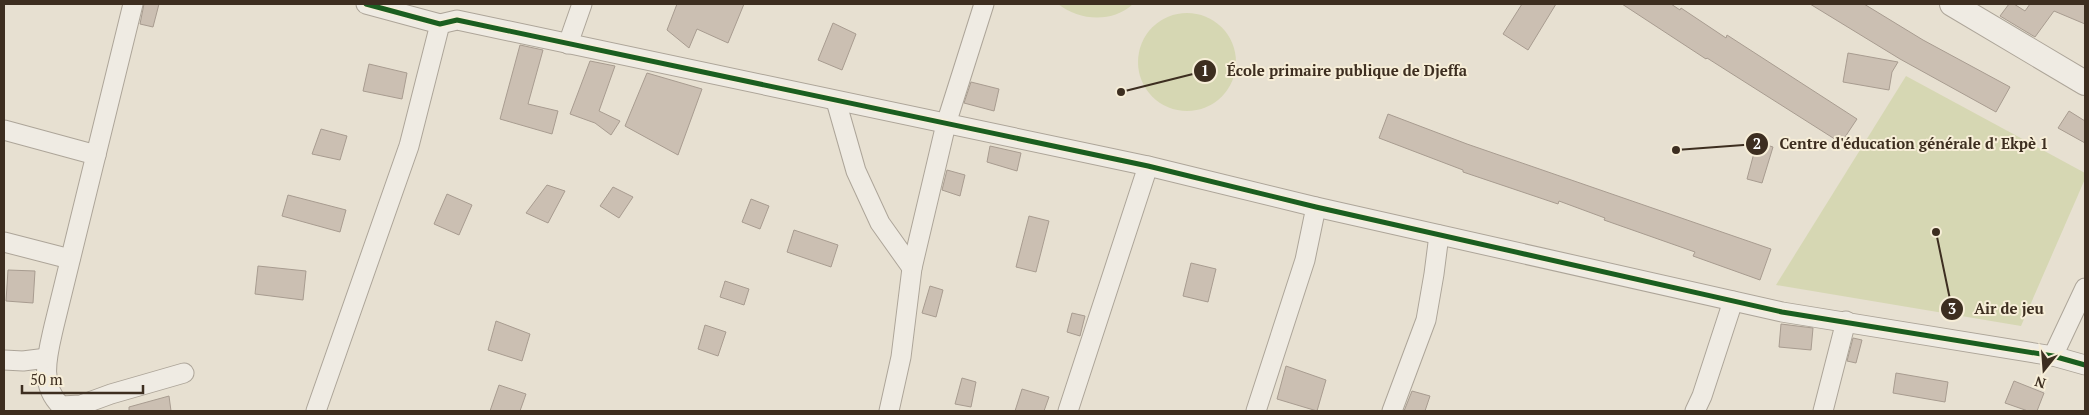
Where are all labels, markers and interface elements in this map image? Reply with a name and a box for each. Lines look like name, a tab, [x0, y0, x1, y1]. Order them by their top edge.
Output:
callout: École primaire publique de Djeffa	[1192, 56, 1478, 86]
text: 1	[1201, 60, 1209, 80]
text: École primaire publique de Djeffa	[1227, 60, 1468, 80]
callout: Centre d'éducation générale d' Ekpè 1	[1744, 129, 2059, 159]
text: 2	[1753, 133, 1761, 153]
text: Centre d'éducation générale d' Ekpè 1	[1780, 133, 2048, 153]
callout: Air de jeu	[1939, 294, 2054, 324]
text: 3	[1948, 298, 1956, 318]
text: Air de jeu	[1974, 298, 2045, 318]
north arrow	[2019, 345, 2069, 395]
scale bar	[22, 362, 144, 394]
text: 50 m	[30, 369, 63, 389]
text: N	[2032, 372, 2048, 394]

